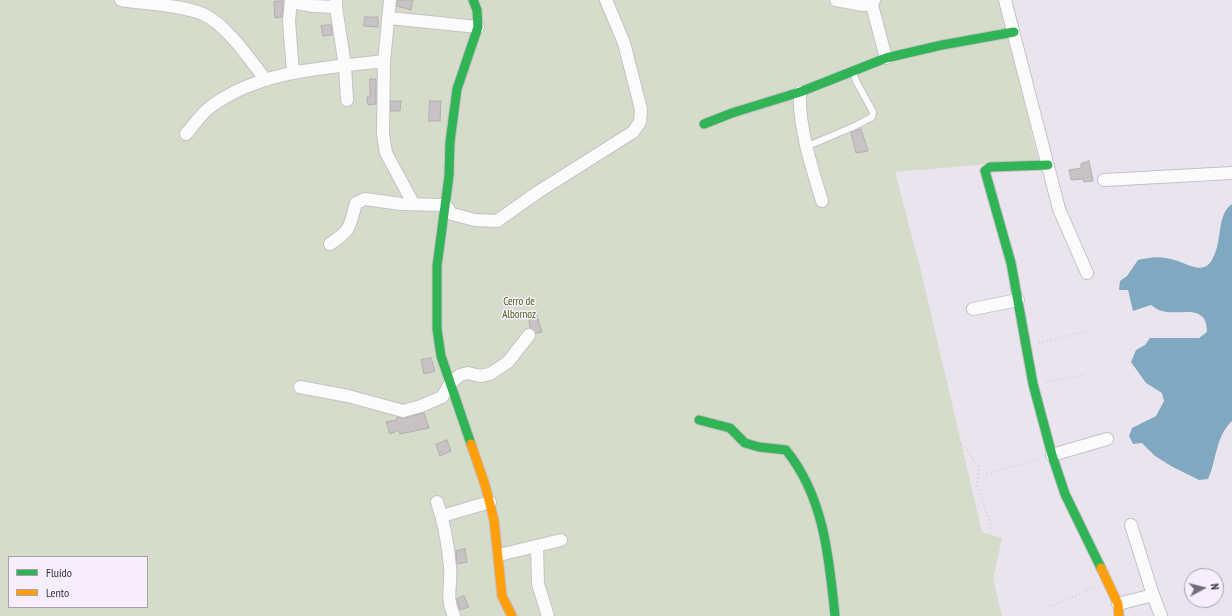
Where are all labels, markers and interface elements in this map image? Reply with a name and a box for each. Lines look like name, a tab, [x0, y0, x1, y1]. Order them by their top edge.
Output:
park label: Cerro de Albornoz	[502, 295, 536, 321]
legend	[8, 556, 148, 608]
text: Fluido	[46, 565, 72, 580]
north arrow	[1184, 568, 1224, 608]
text: N	[1208, 583, 1222, 590]
text: Lento	[46, 585, 69, 600]

